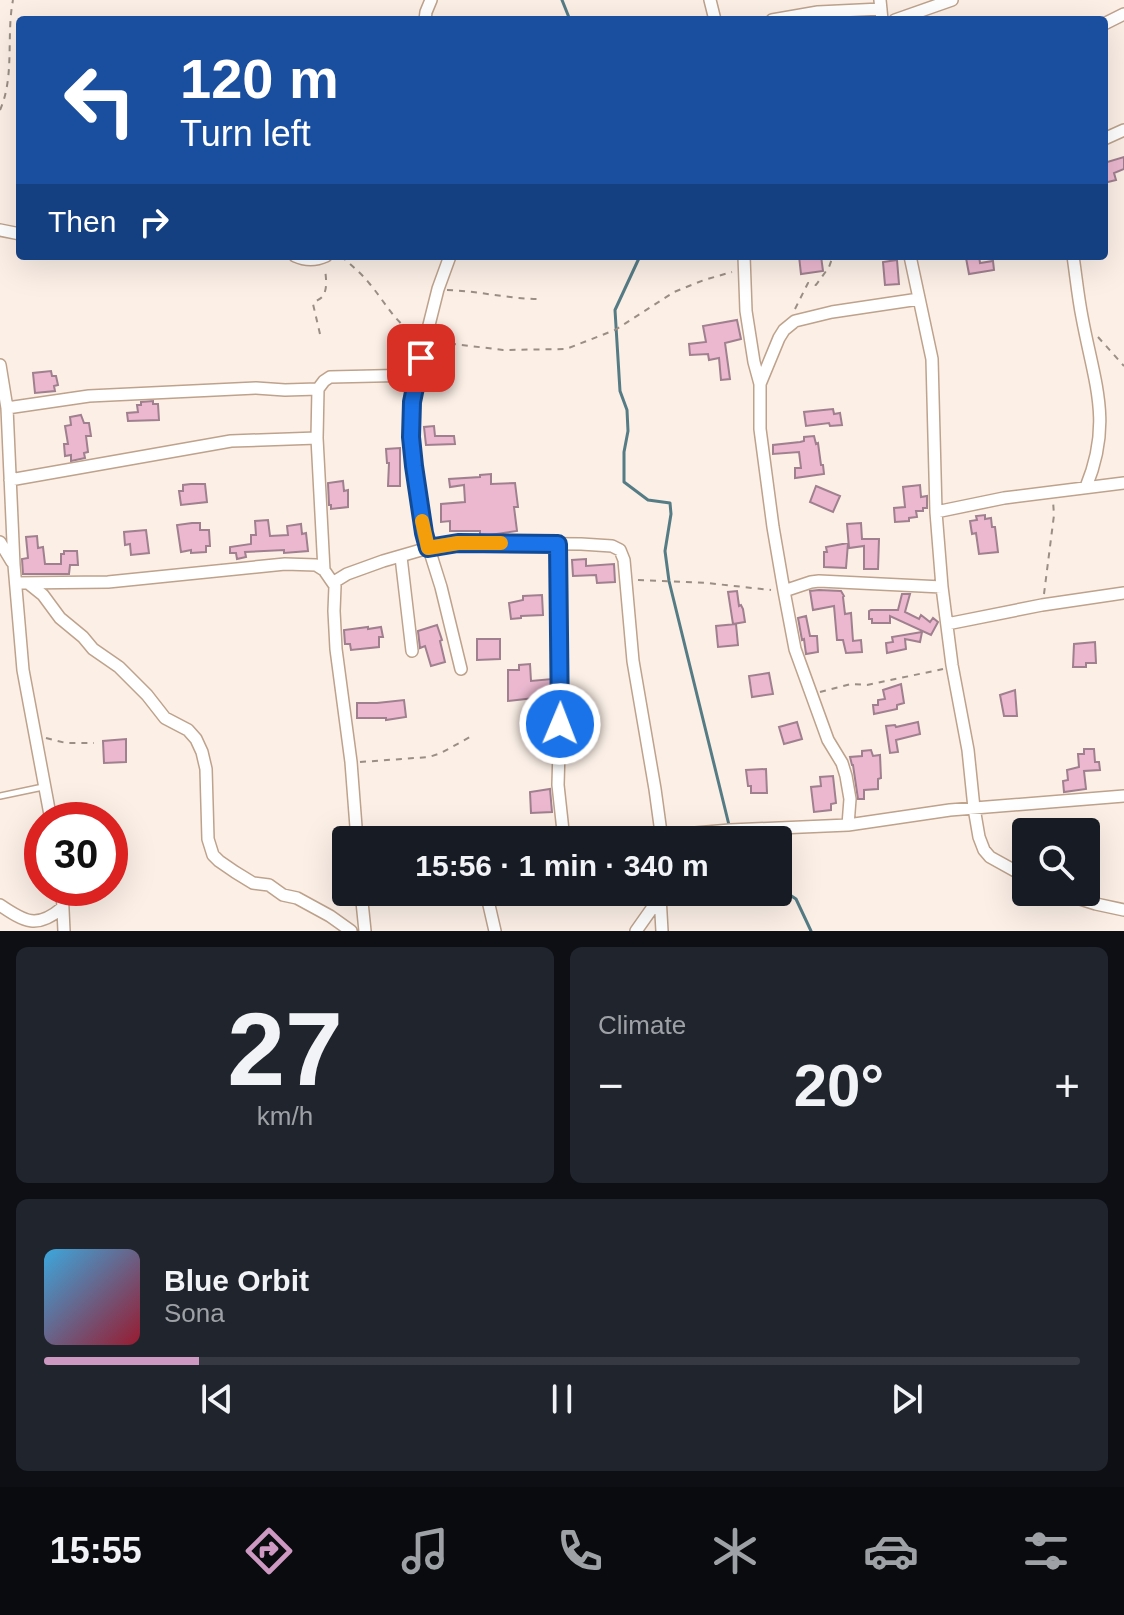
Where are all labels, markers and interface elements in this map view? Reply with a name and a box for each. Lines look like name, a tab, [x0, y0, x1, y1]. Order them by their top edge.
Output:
text: 120 m	[180, 47, 339, 110]
icon: left	[48, 48, 152, 152]
text: Turn left	[180, 113, 311, 154]
icon: right	[132, 200, 176, 244]
text: Then	[48, 205, 116, 238]
pin	[387, 324, 455, 392]
icon: arrive	[399, 336, 443, 380]
position arrow	[518, 682, 602, 766]
speed limit sign: 30	[24, 802, 128, 906]
map controls	[1012, 818, 1100, 906]
button: search	[1012, 818, 1100, 906]
text: 15:56 · 1 min · 340 m	[415, 849, 709, 882]
text: 27	[227, 991, 343, 1107]
text: Climate	[598, 1010, 686, 1040]
text: 20°	[794, 1052, 884, 1119]
text: −	[598, 1061, 624, 1110]
text: +	[1054, 1061, 1080, 1110]
text: km/h	[257, 1101, 313, 1131]
text: Blue Orbit	[164, 1264, 309, 1297]
text: Sona	[164, 1298, 225, 1328]
icon: previous	[195, 1377, 239, 1421]
icon: pause	[540, 1377, 584, 1421]
icon: next	[885, 1377, 929, 1421]
icon: directions	[241, 1523, 297, 1579]
icon: music	[397, 1523, 453, 1579]
icon: phone	[552, 1523, 608, 1579]
icon: climate	[707, 1523, 763, 1579]
icon: car	[863, 1523, 919, 1579]
icon: filters	[1018, 1523, 1074, 1579]
text: 15:55	[50, 1530, 142, 1571]

